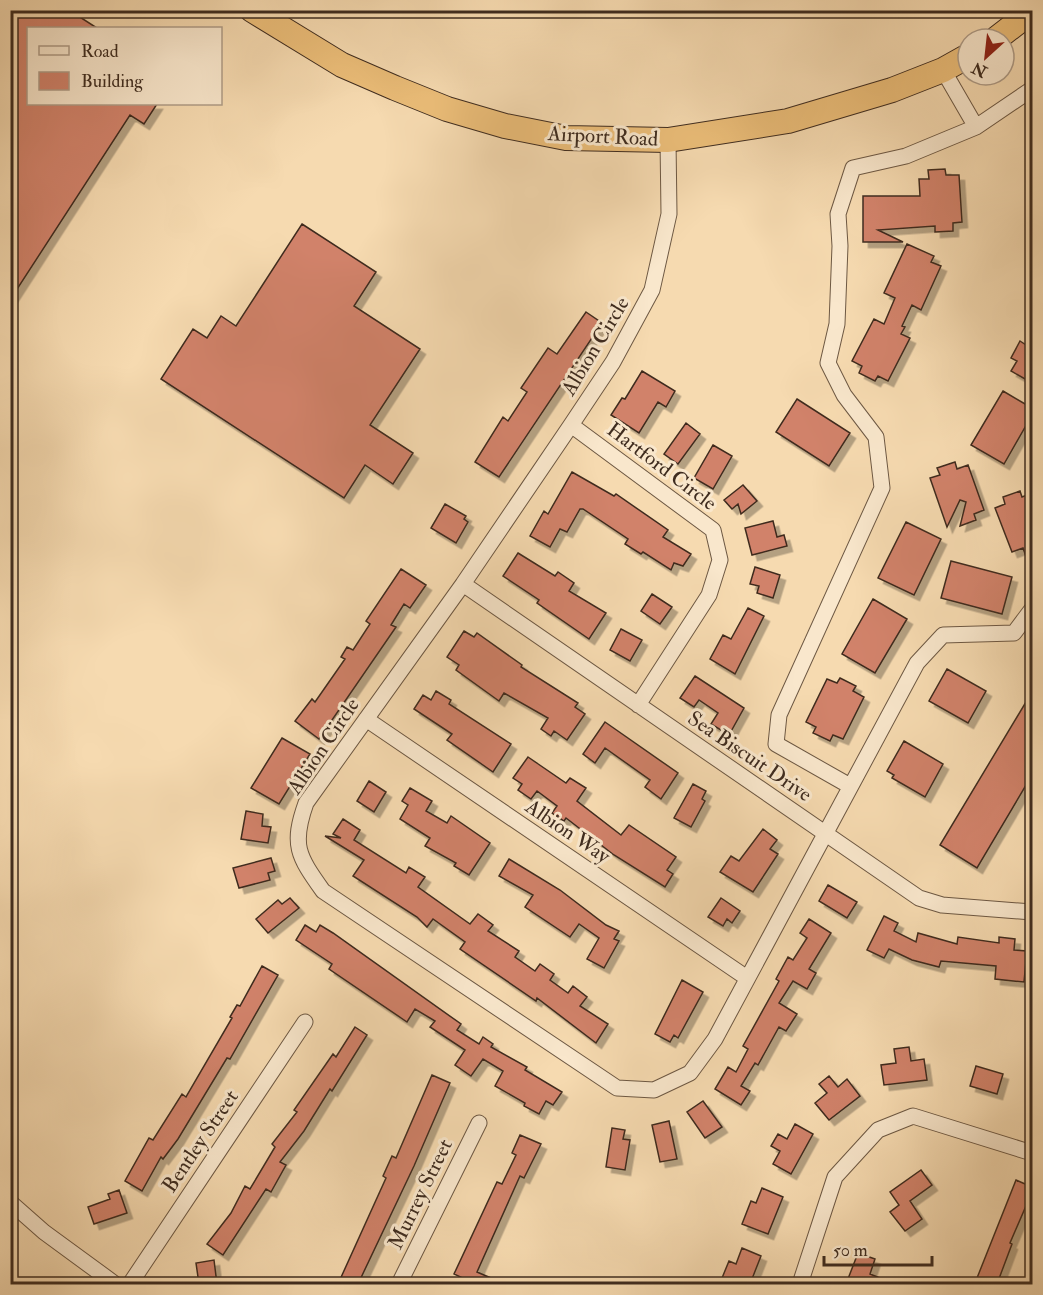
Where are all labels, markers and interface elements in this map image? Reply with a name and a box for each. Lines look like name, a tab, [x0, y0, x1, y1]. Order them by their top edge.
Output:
legend	[27, 27, 222, 105]
north arrow	[956, 27, 1016, 87]
text: Road	[81, 40, 119, 63]
text: N	[968, 57, 991, 82]
text: Building	[81, 70, 144, 93]
street label: Airport Road	[546, 120, 659, 153]
street label: Albion Circle	[555, 292, 636, 402]
street label: Hartford Circle	[601, 416, 722, 517]
street label: Albion Circle	[281, 693, 366, 801]
street label: Sea Biscuit Drive	[682, 705, 817, 808]
street label: Albion Way	[519, 793, 616, 870]
street label: Bentley Street	[156, 1084, 245, 1198]
street label: Murrey Street	[382, 1134, 459, 1254]
scale bar	[824, 1229, 932, 1267]
text: 50 m	[833, 1239, 868, 1262]

